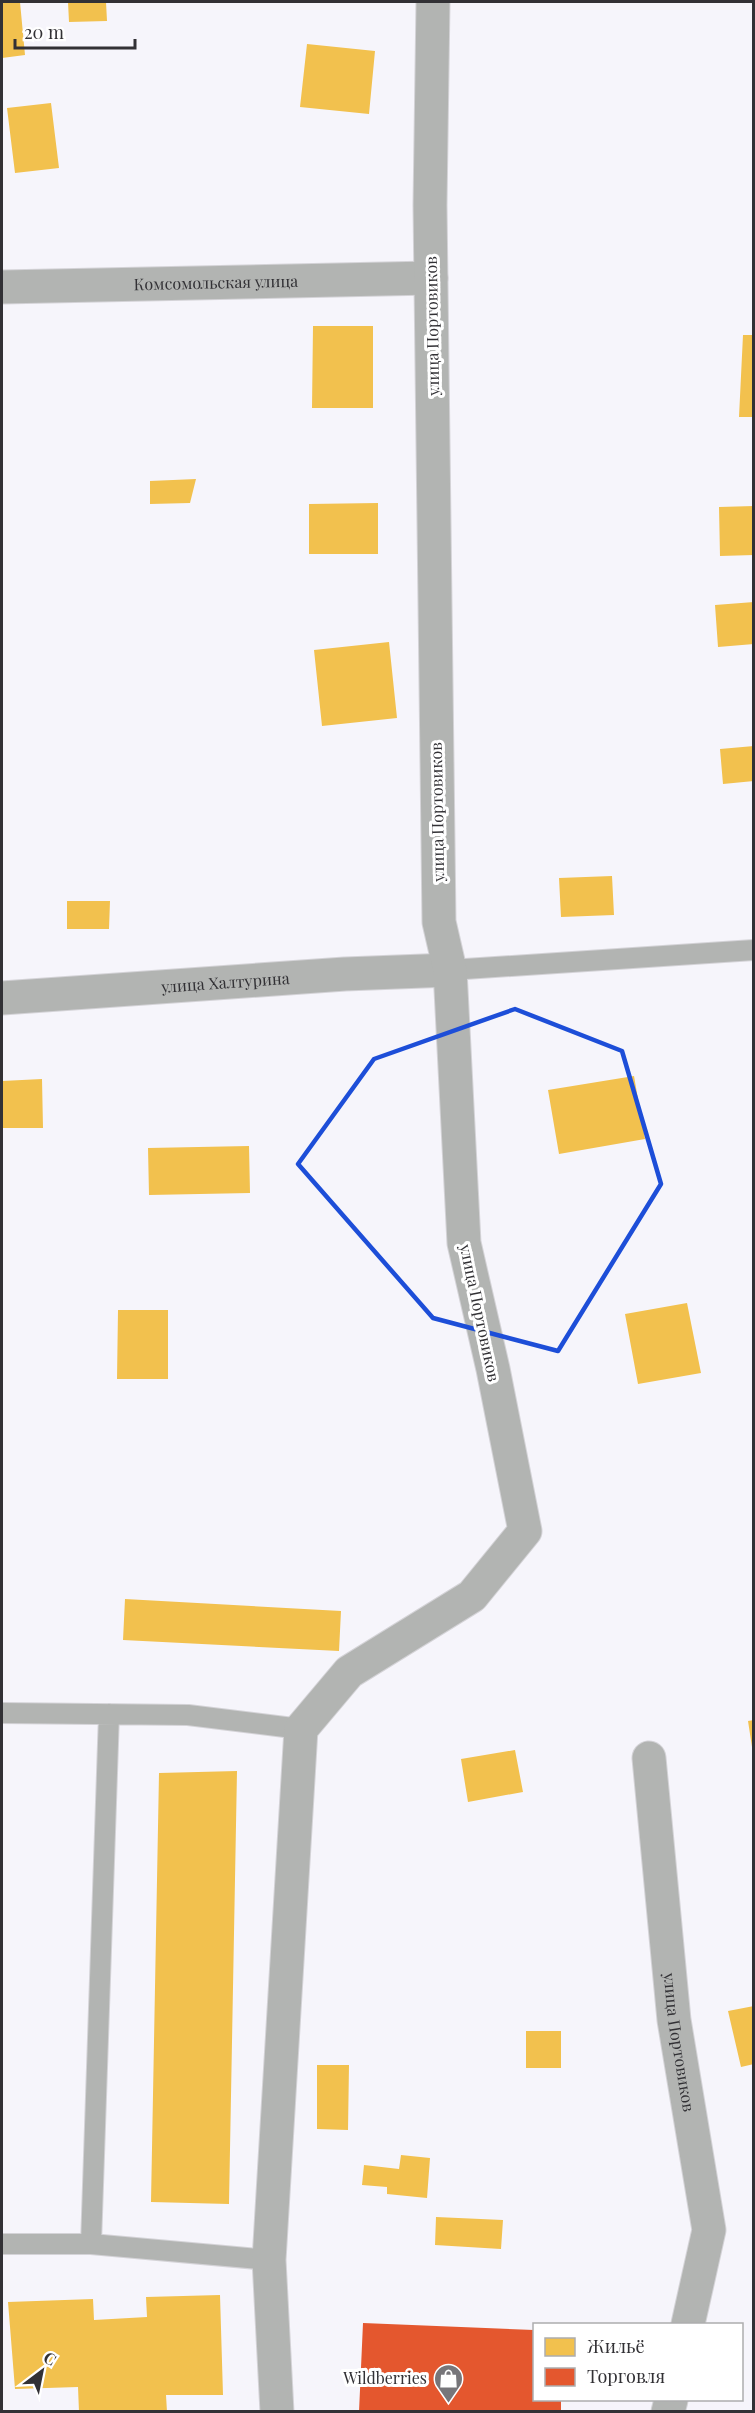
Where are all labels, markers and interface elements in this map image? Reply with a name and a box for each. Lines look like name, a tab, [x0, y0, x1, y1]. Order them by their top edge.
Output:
scale bar	[15, 12, 135, 50]
text: 20 m	[24, 20, 64, 44]
street label: улица Портовиков	[420, 256, 443, 397]
street label: Комсомольская улица	[134, 270, 298, 294]
street label: улица Портовиков	[425, 742, 448, 883]
street label: улица Халтурина	[160, 967, 290, 997]
street label: улица Портовиков	[455, 1241, 505, 1384]
street label: улица Портовиков	[659, 1971, 700, 2113]
legend	[533, 2323, 743, 2401]
text: Жильё	[587, 2334, 645, 2358]
north arrow	[12, 2341, 72, 2401]
text: С	[40, 2346, 61, 2370]
shop icon: Wildberries	[432, 2362, 464, 2404]
text: Торговля	[587, 2364, 665, 2388]
place label: Wildberries	[342, 2367, 427, 2388]

